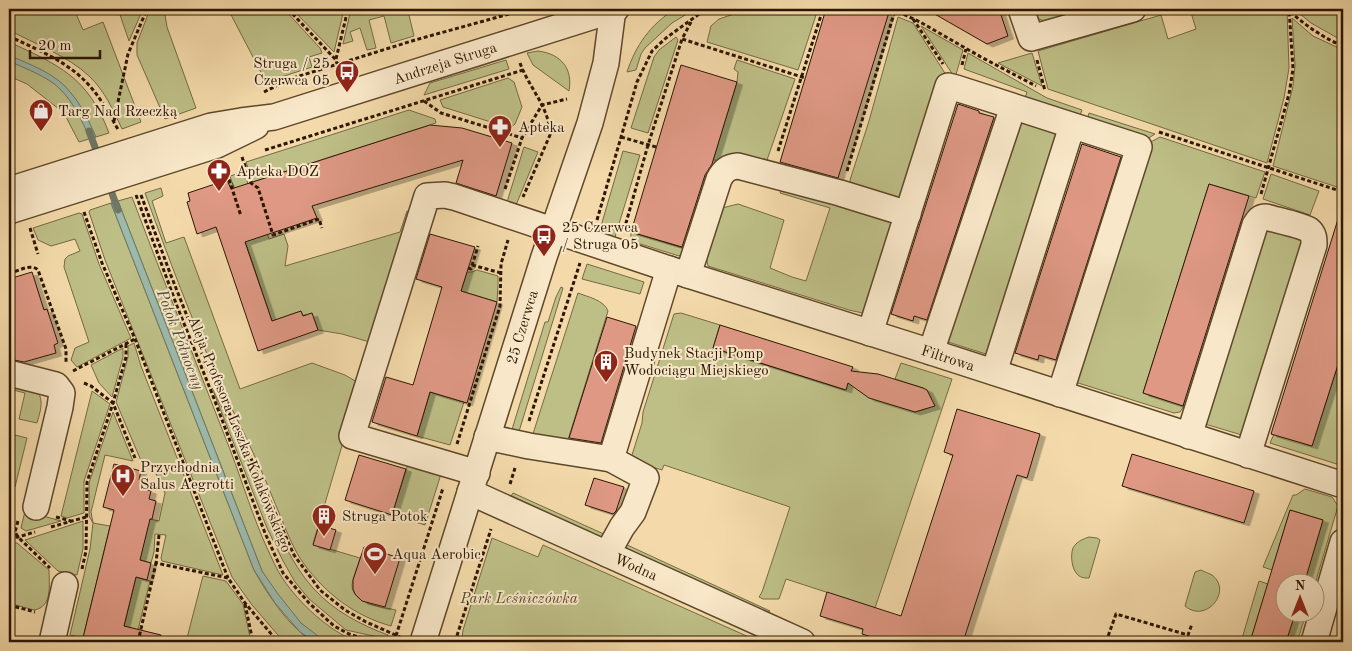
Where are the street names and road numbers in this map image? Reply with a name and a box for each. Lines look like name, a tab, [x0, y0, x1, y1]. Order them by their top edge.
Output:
street label: Andrzeja Struga	[392, 40, 500, 88]
street label: 25 Czerwca	[505, 288, 542, 366]
street label: Aleja Profesora Leszka Kołakowskiego	[184, 314, 293, 555]
street label: Filtrowa	[919, 344, 977, 375]
street label: Wodna	[612, 552, 660, 585]

